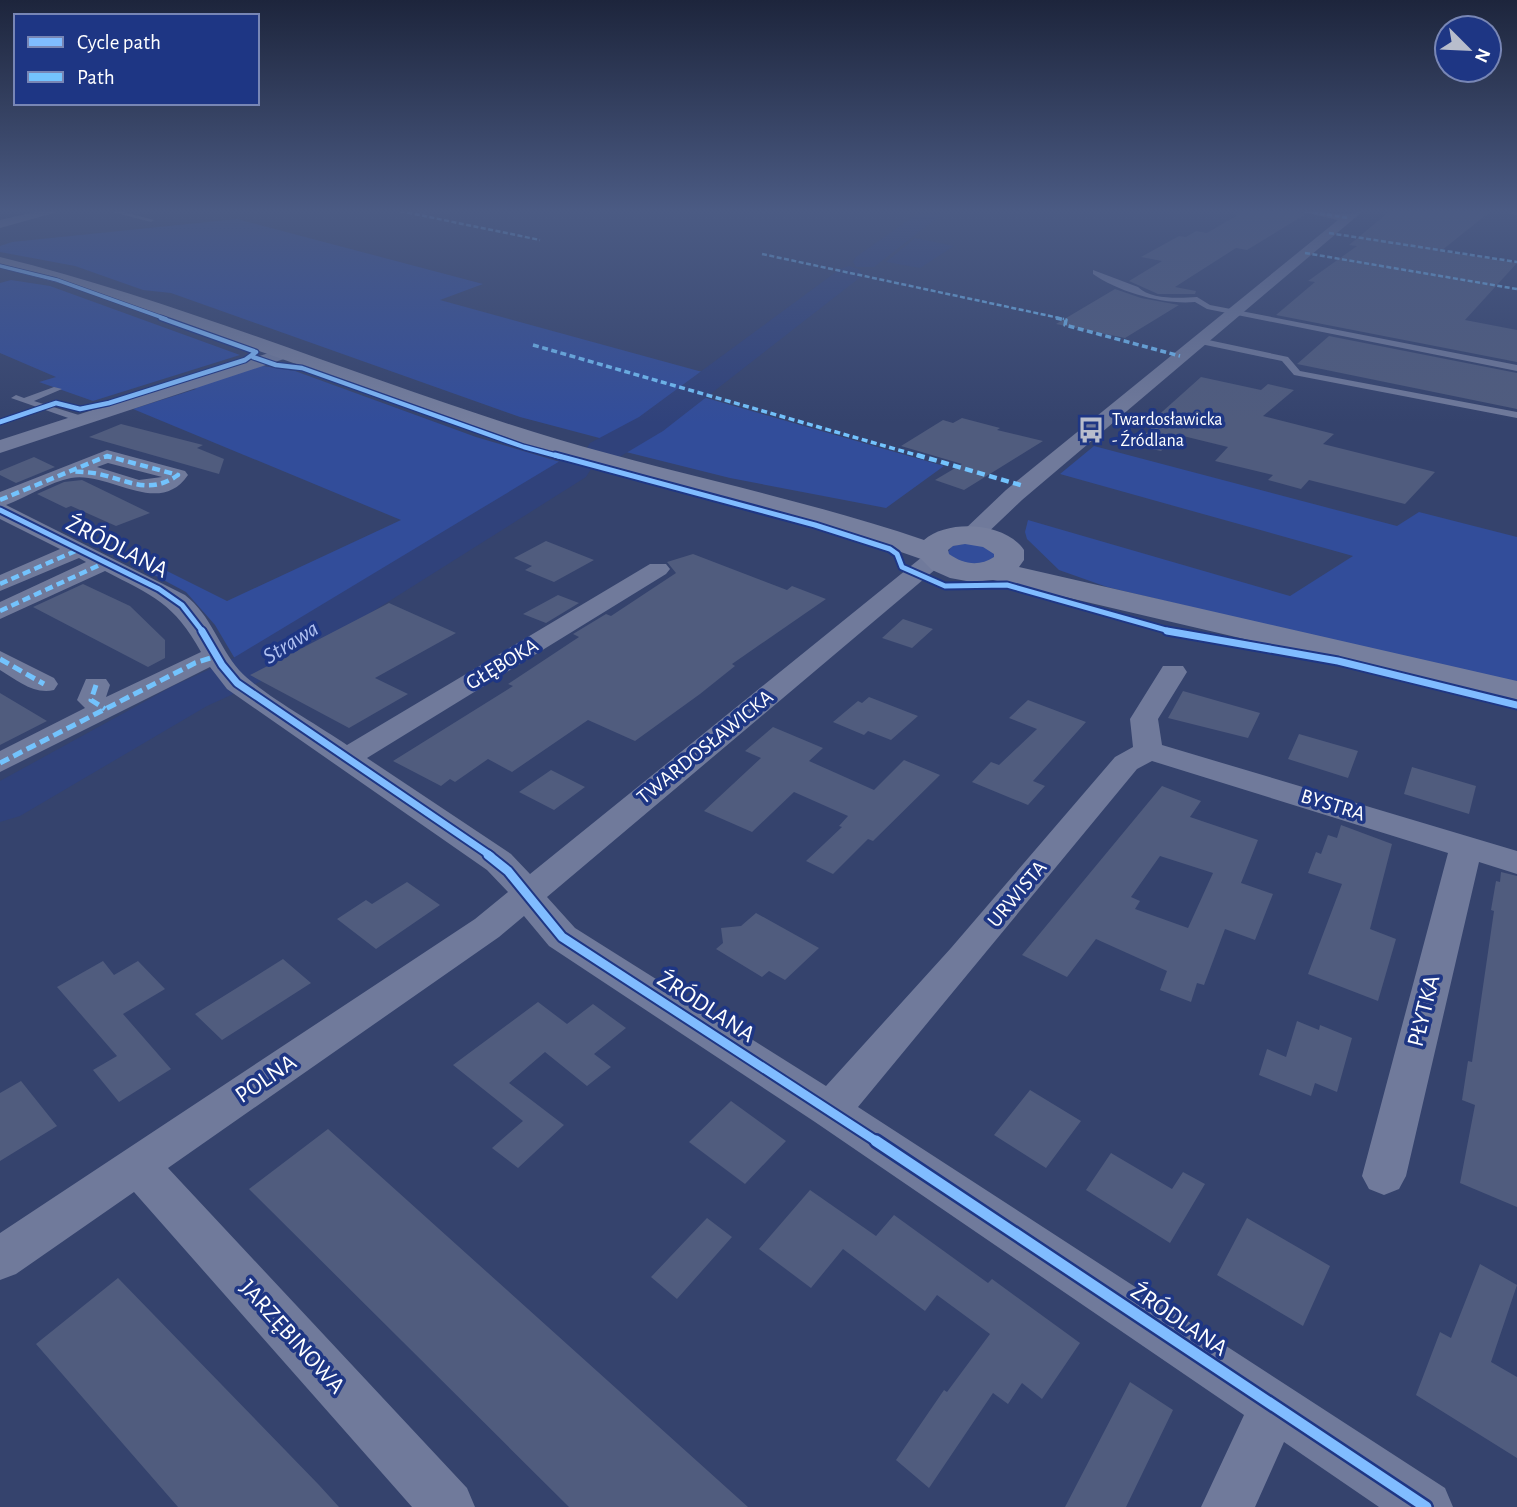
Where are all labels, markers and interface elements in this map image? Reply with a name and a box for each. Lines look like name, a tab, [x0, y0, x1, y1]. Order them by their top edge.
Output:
legend	[14, 14, 259, 105]
north arrow	[1433, 14, 1503, 84]
text: Cycle path	[77, 32, 161, 53]
text: N	[1471, 45, 1494, 65]
text: Path	[77, 67, 115, 88]
place label: Twardosławicka - Źródlana	[1112, 411, 1223, 450]
bus stop icon: Twardosławicka - Źródlana	[1076, 415, 1106, 445]
street label: ŹRÓDLANA	[62, 509, 173, 583]
water label: Strawa	[259, 617, 323, 669]
street label: GŁĘBOKA	[462, 634, 542, 694]
street label: TWARDOSŁAWICKA	[633, 686, 777, 808]
street label: BYSTRA	[1298, 785, 1368, 825]
street label: URWISTA	[983, 857, 1051, 931]
street label: ŹRÓDLANA	[653, 965, 760, 1047]
street label: PŁYTKA	[1404, 973, 1444, 1049]
street label: POLNA	[231, 1050, 301, 1108]
street label: JARZĘBINOWA	[235, 1276, 349, 1399]
street label: ŹRÓDLANA	[1126, 1277, 1233, 1361]

